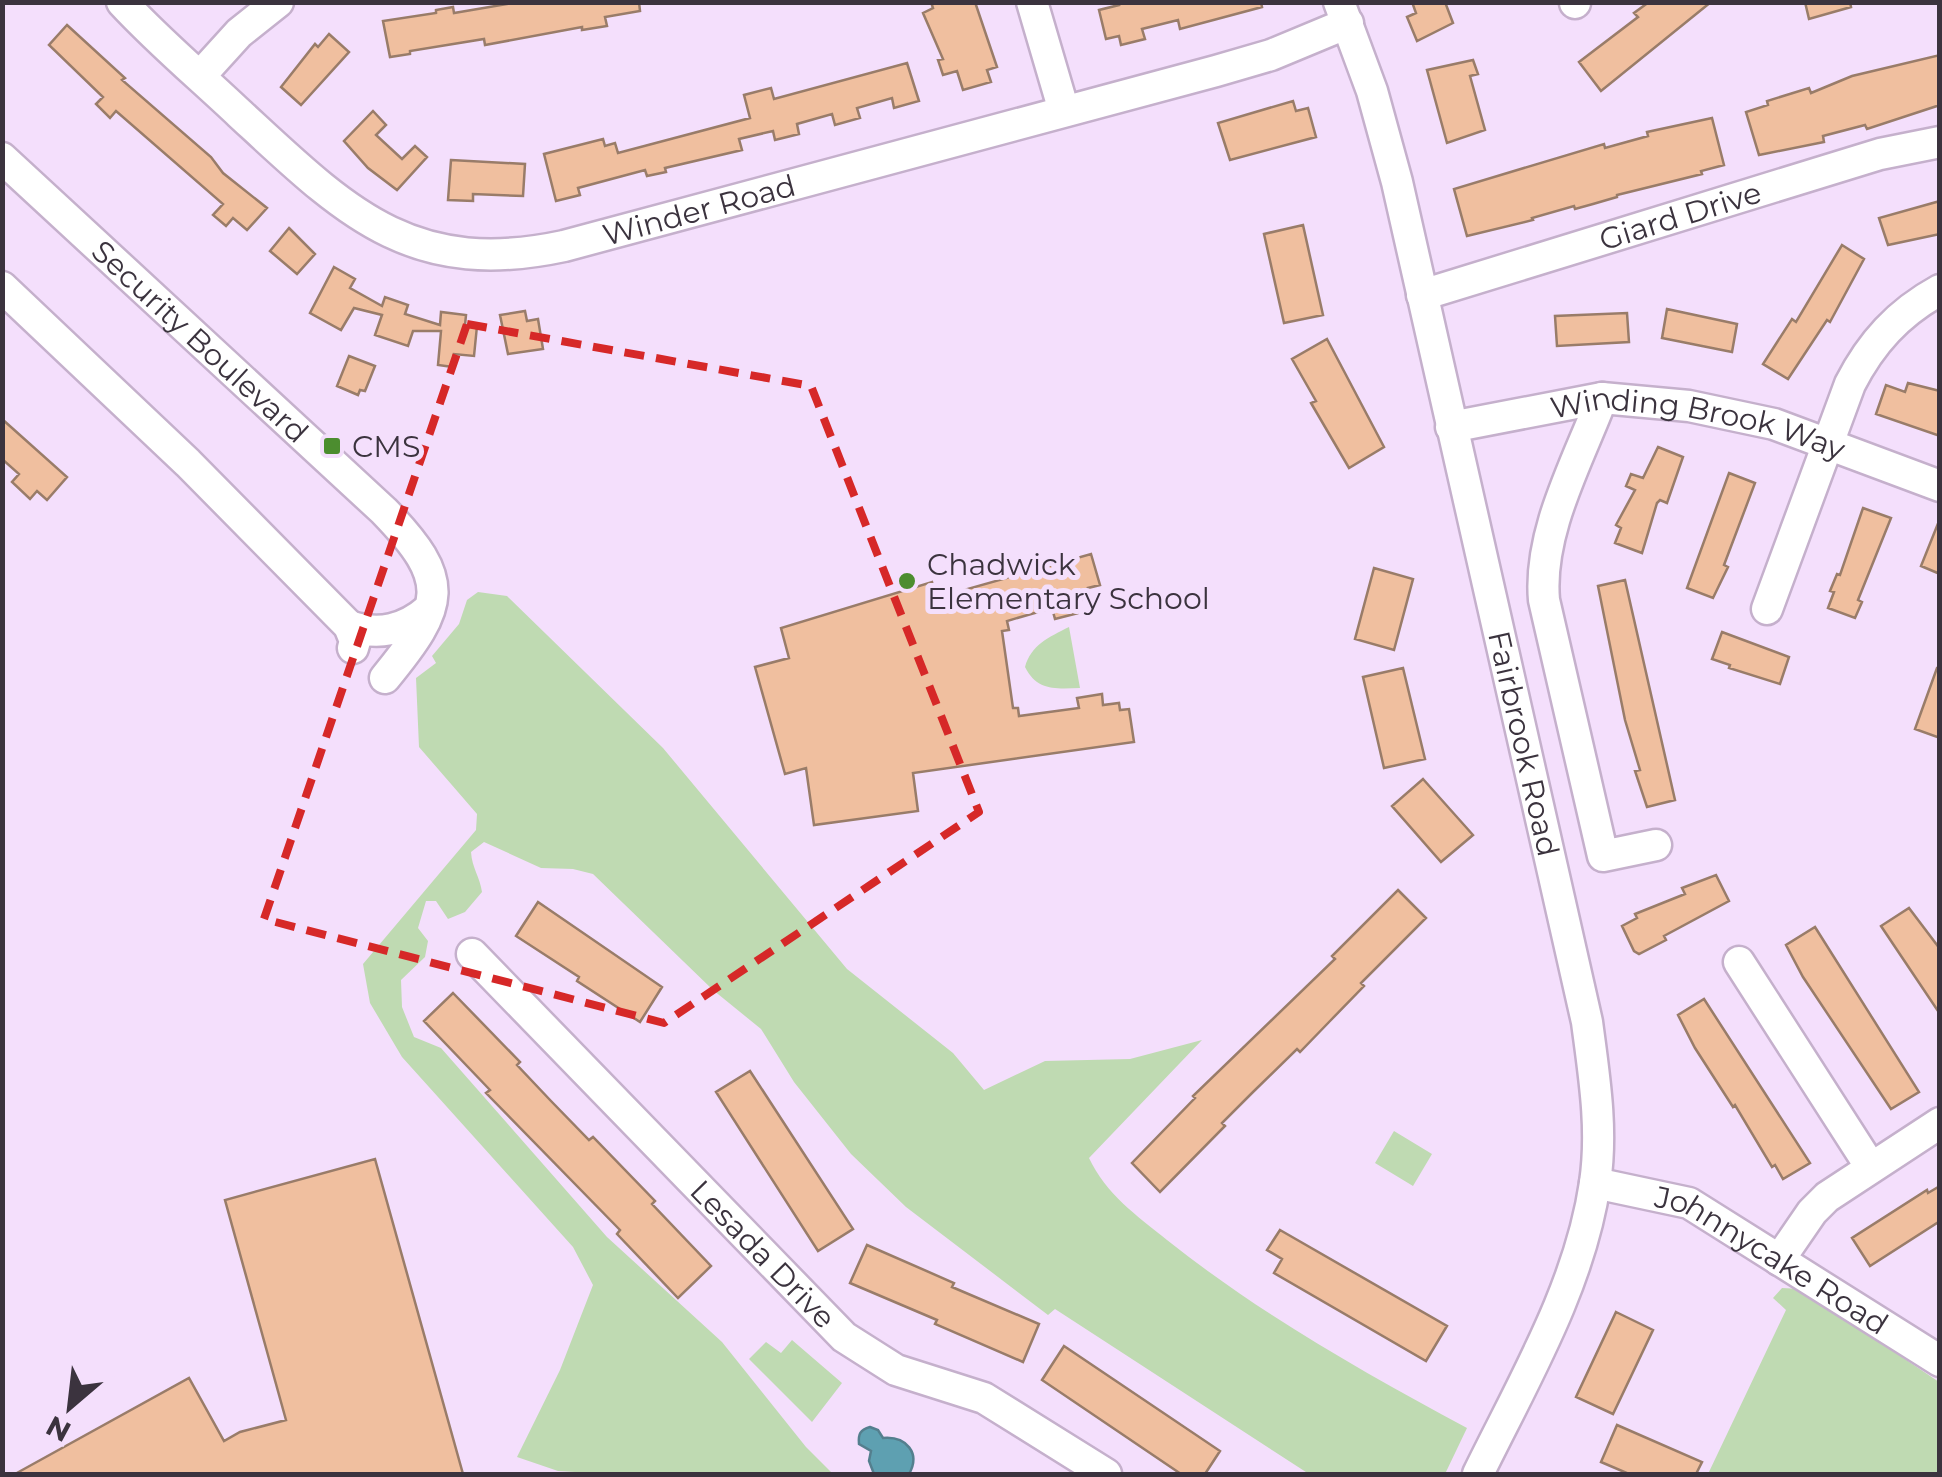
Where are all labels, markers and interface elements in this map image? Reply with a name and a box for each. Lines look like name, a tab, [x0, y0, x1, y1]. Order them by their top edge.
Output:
street label: Winder Road	[599, 166, 799, 253]
street label: Giard Drive	[1595, 173, 1766, 258]
street label: Security Boulevard	[84, 232, 316, 450]
street label: Winding Brook Way	[1547, 378, 1851, 468]
place label: CMS	[352, 428, 420, 465]
marker: CMS	[321, 435, 343, 457]
place label: Chadwick Elementary School	[927, 546, 1210, 617]
marker: Chadwick Elementary School	[896, 570, 918, 592]
street label: Fairbrook Road	[1481, 627, 1567, 860]
street label: Lesada Drive	[683, 1172, 844, 1336]
street label: Johnnycake Road	[1651, 1178, 1895, 1342]
north arrow	[20, 1357, 120, 1457]
text: N	[40, 1409, 76, 1449]

